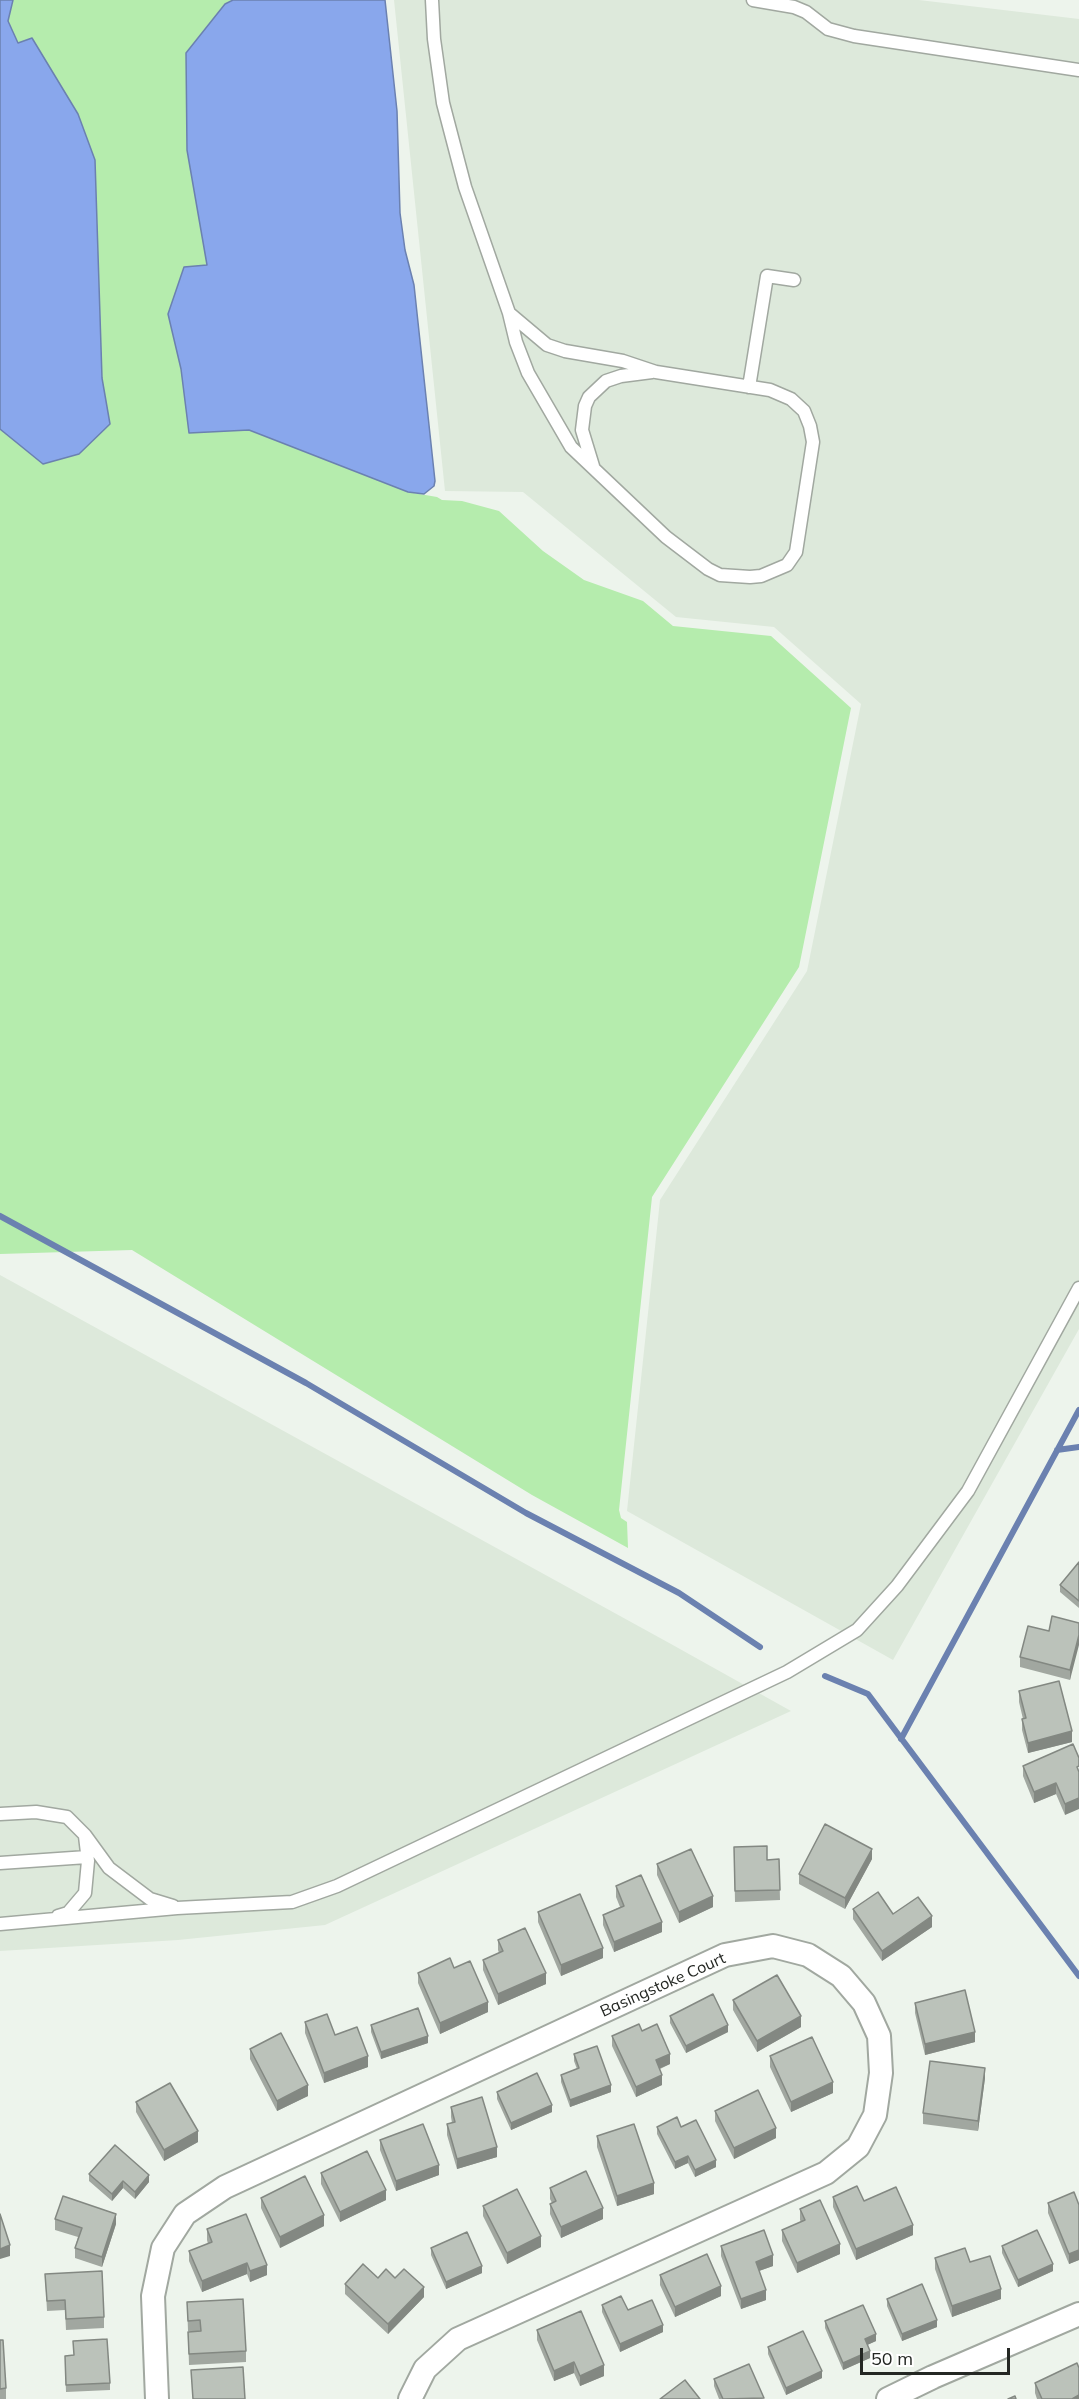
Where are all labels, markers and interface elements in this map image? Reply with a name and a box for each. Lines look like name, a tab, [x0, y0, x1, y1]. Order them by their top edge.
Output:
street label: Basingstoke Court	[597, 1949, 729, 2021]
scale bar	[863, 2336, 1013, 2374]
text: 50 m	[871, 2347, 913, 2370]

